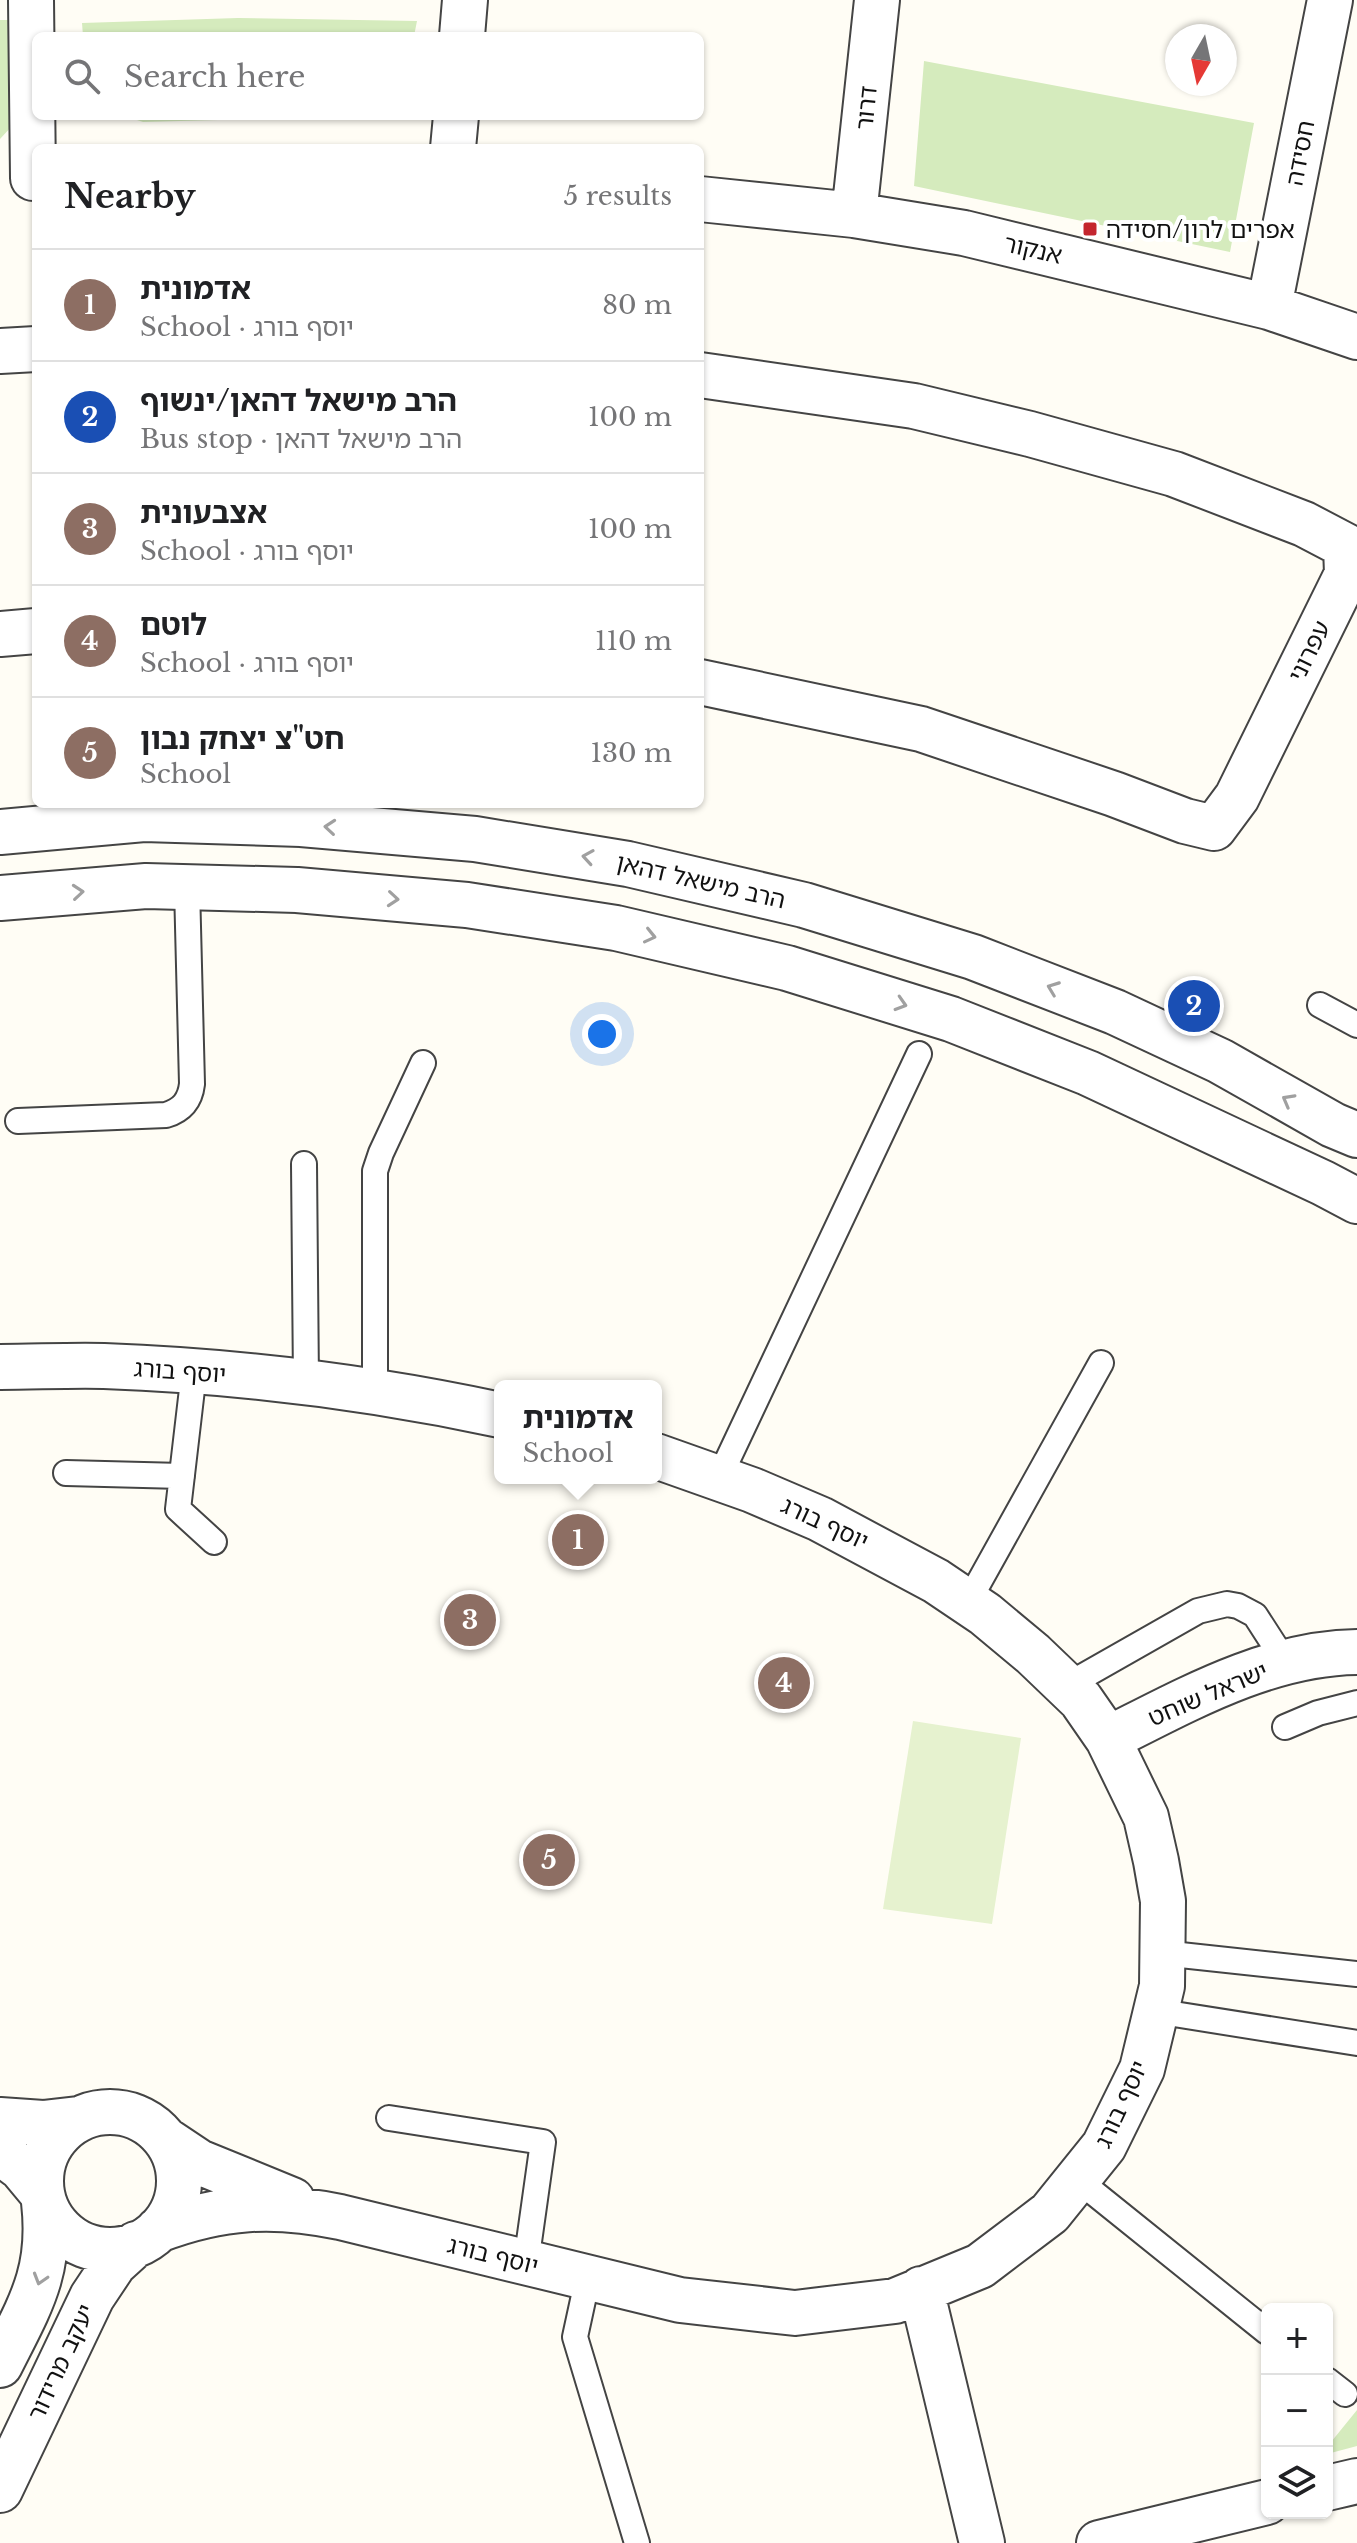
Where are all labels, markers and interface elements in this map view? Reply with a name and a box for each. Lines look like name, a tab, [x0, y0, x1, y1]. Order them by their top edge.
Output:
north arrow	[1165, 24, 1237, 96]
search box	[32, 32, 704, 120]
icon: search	[60, 54, 104, 98]
text: Search here	[124, 58, 305, 95]
street label: דרור	[849, 85, 883, 131]
street label: חסידה	[1279, 118, 1321, 188]
text: Nearby	[64, 175, 196, 217]
text: 5 results	[563, 180, 672, 212]
place label: אפרים לרון/חסידה	[1106, 215, 1295, 244]
marker: אפרים לרון/חסידה	[1081, 220, 1099, 238]
street label: אנקור	[1001, 228, 1065, 270]
text: אדמונית	[140, 270, 251, 307]
text: 1	[84, 289, 96, 321]
text: 80 m	[602, 289, 672, 321]
text: School · יוסף בורג	[140, 311, 354, 343]
text: הרב מישאל דהאן/ינשוף	[140, 382, 457, 419]
text: 2	[82, 401, 98, 433]
text: 100 m	[588, 401, 672, 433]
text: Bus stop · הרב מישאל דהאן	[140, 423, 462, 455]
text: אצבעונית	[140, 494, 267, 531]
text: 3	[82, 513, 98, 545]
text: 100 m	[588, 513, 672, 545]
text: School · יוסף בורג	[140, 535, 354, 567]
text: לוטם	[140, 606, 207, 643]
street label: עפרוני	[1282, 616, 1336, 686]
text: 4	[81, 625, 99, 657]
text: 110 m	[595, 625, 672, 657]
text: School · יוסף בורג	[140, 647, 354, 679]
text: חט"צ יצחק נבון	[140, 720, 345, 757]
text: 5	[82, 737, 98, 769]
text: 130 m	[590, 737, 672, 769]
text: School	[140, 758, 231, 790]
one-way arrow	[323, 818, 336, 835]
street label: הרב מישאל דהאן	[614, 847, 788, 915]
one-way arrow	[581, 849, 595, 866]
one-way arrow	[72, 883, 85, 900]
one-way arrow	[387, 890, 400, 907]
one-way arrow	[643, 927, 656, 944]
pin: 2	[1168, 976, 1220, 1036]
one-way arrow	[1047, 981, 1061, 998]
one-way arrow	[894, 995, 907, 1011]
your location	[582, 1014, 622, 1054]
one-way arrow	[1282, 1094, 1296, 1109]
street label: יוסף בורג	[133, 1353, 227, 1389]
popup	[494, 1380, 662, 1484]
text: אדמונית	[522, 1399, 634, 1436]
text: School	[522, 1437, 614, 1469]
street label: יוסף בורג	[777, 1490, 873, 1556]
pin: 1	[552, 1510, 604, 1570]
pin: 3	[444, 1590, 496, 1650]
pin: 4	[758, 1653, 810, 1713]
street label: ישראל שוחט	[1144, 1656, 1272, 1732]
pin: 5	[523, 1830, 575, 1890]
street label: יוסף בורג	[1088, 2056, 1154, 2152]
street label: יוסף בורג	[444, 2230, 542, 2280]
one-way arrow	[33, 2272, 49, 2286]
street label: יעקב מרידור	[21, 2299, 101, 2425]
map controls	[1261, 2303, 1333, 2519]
button: +	[1261, 2303, 1333, 2375]
button: −	[1261, 2375, 1333, 2447]
button: layers	[1261, 2447, 1333, 2519]

